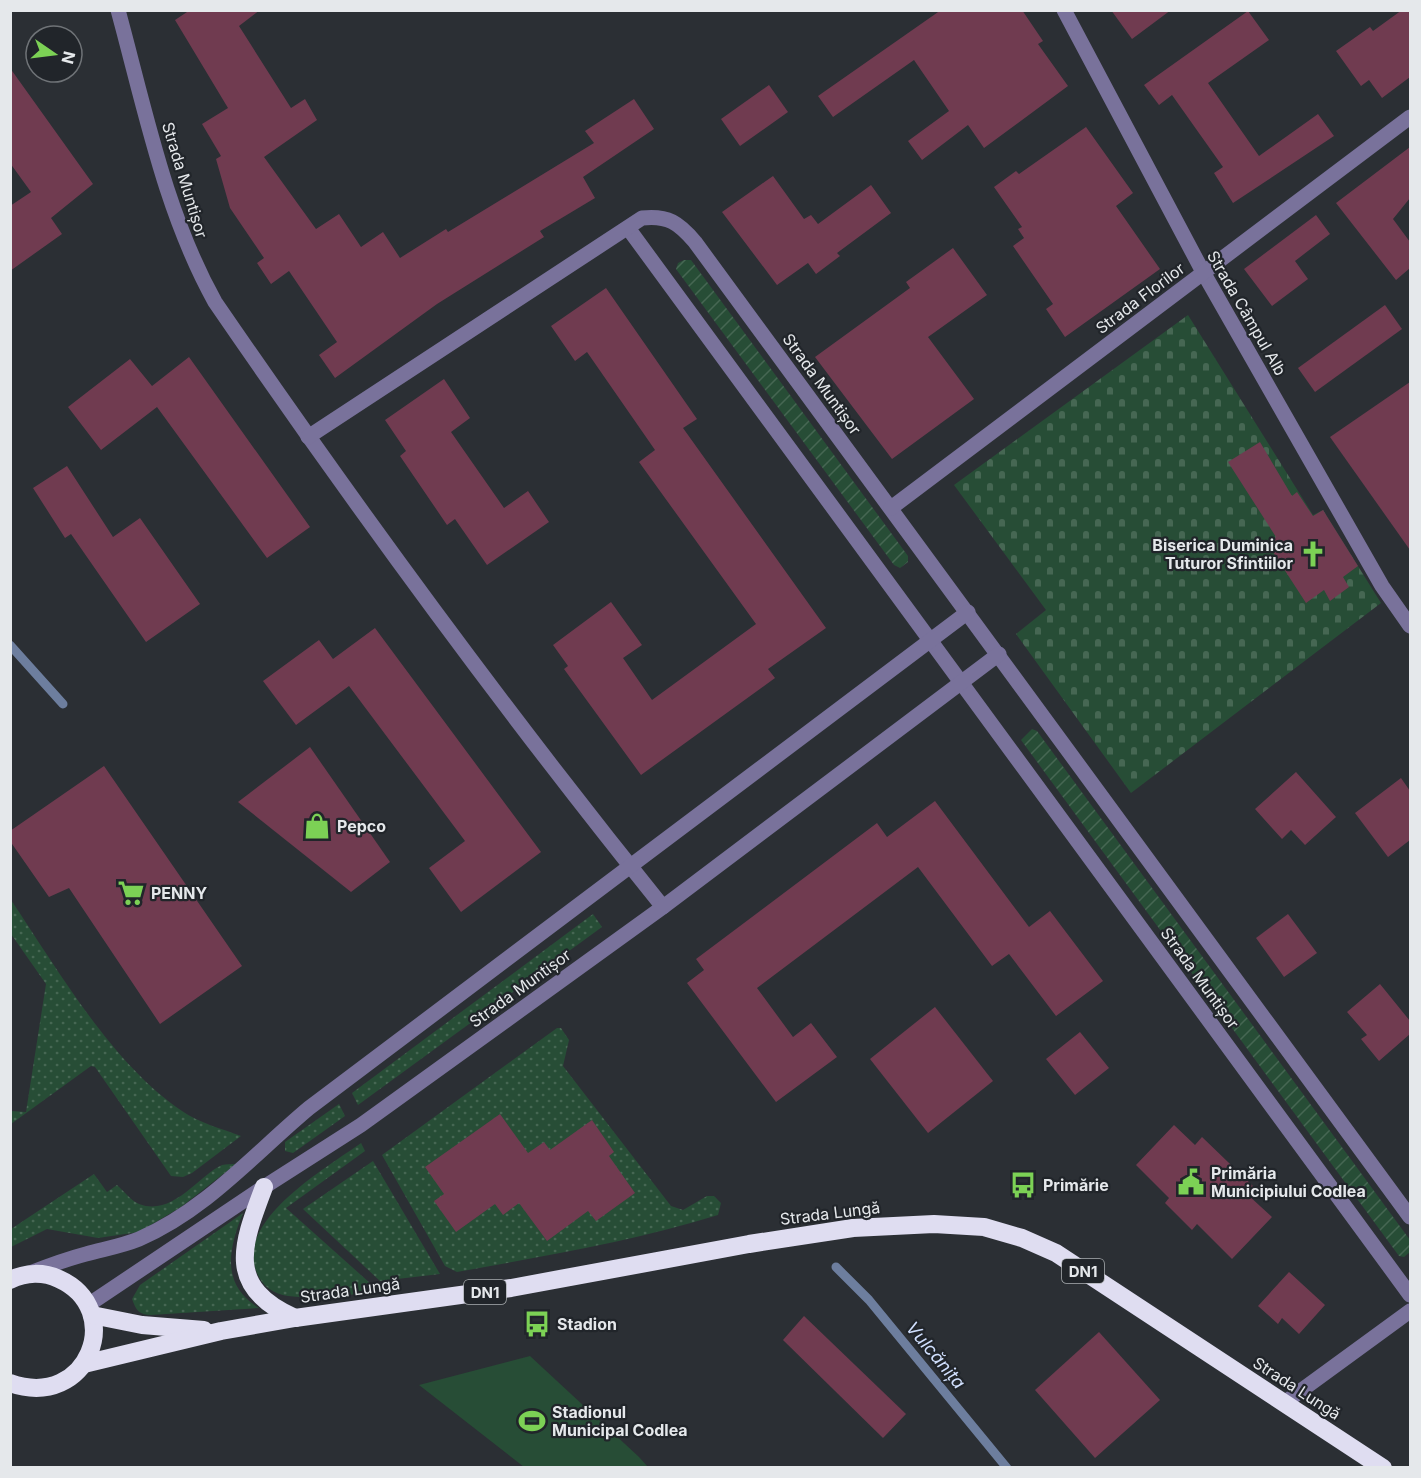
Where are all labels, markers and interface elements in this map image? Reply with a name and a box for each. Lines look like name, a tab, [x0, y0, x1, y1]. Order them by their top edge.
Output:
north arrow	[24, 24, 84, 84]
text: N	[57, 49, 80, 66]
street label: Strada Muntișor	[158, 120, 212, 240]
street label: Strada Câmpul Alb	[1203, 247, 1291, 379]
street label: Strada Florilor	[1092, 258, 1188, 338]
street label: Strada Muntișor	[779, 329, 865, 439]
place label: Biserica Duminica Tuturor Sfintiilor	[1152, 535, 1293, 573]
church icon: Biserica Duminica Tuturor Sfintiilor	[1298, 539, 1328, 569]
shop icon: Pepco	[302, 811, 332, 841]
place label: Pepco	[337, 816, 386, 836]
supermarket icon: PENNY	[116, 878, 146, 908]
place label: PENNY	[151, 883, 207, 903]
street label: Strada Muntișor	[1157, 923, 1243, 1033]
street label: Strada Muntișor	[465, 945, 575, 1031]
place label: Primăria Municipiului Codlea	[1211, 1163, 1366, 1201]
public building icon: Primăria Municipiului Codlea	[1176, 1167, 1206, 1197]
bus stop icon: Primărie	[1008, 1170, 1038, 1200]
place label: Primărie	[1043, 1175, 1109, 1195]
street label: Strada Lungă	[779, 1197, 881, 1229]
road number: DN1	[1062, 1259, 1104, 1283]
street label: Strada Lungă	[299, 1273, 401, 1307]
road number: DN1	[464, 1280, 506, 1304]
bus stop icon: Stadion	[522, 1309, 552, 1339]
place label: Stadion	[557, 1314, 617, 1334]
water label: Vulcănița	[901, 1317, 970, 1393]
street label: Strada Lungă	[1249, 1352, 1345, 1424]
place label: Stadionul Municipal Codlea	[552, 1402, 688, 1440]
sports icon: Stadionul Municipal Codlea	[517, 1406, 547, 1436]

